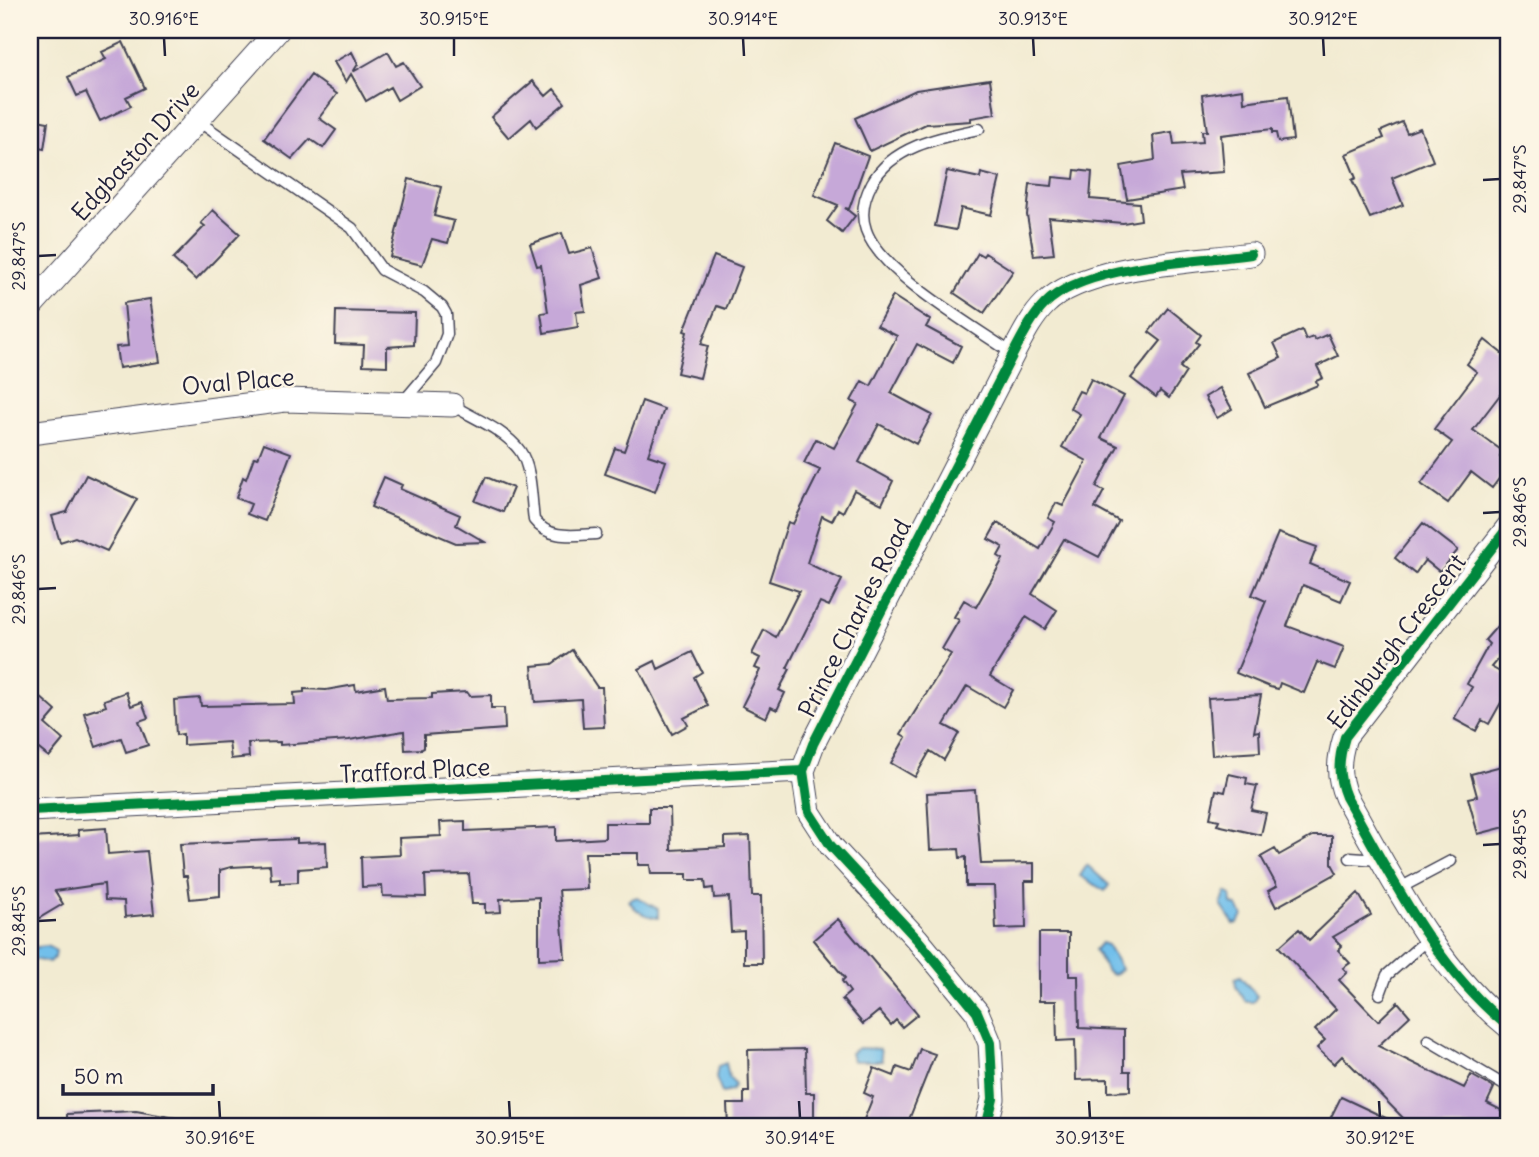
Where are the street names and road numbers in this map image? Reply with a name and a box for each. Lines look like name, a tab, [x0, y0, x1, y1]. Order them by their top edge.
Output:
street label: Edgbaston Drive	[65, 75, 205, 227]
street label: Oval Place	[180, 361, 296, 401]
street label: Prince Charles Road	[791, 514, 917, 722]
street label: Edinburgh Crescent	[1320, 547, 1472, 735]
street label: Trafford Place	[339, 751, 491, 789]

